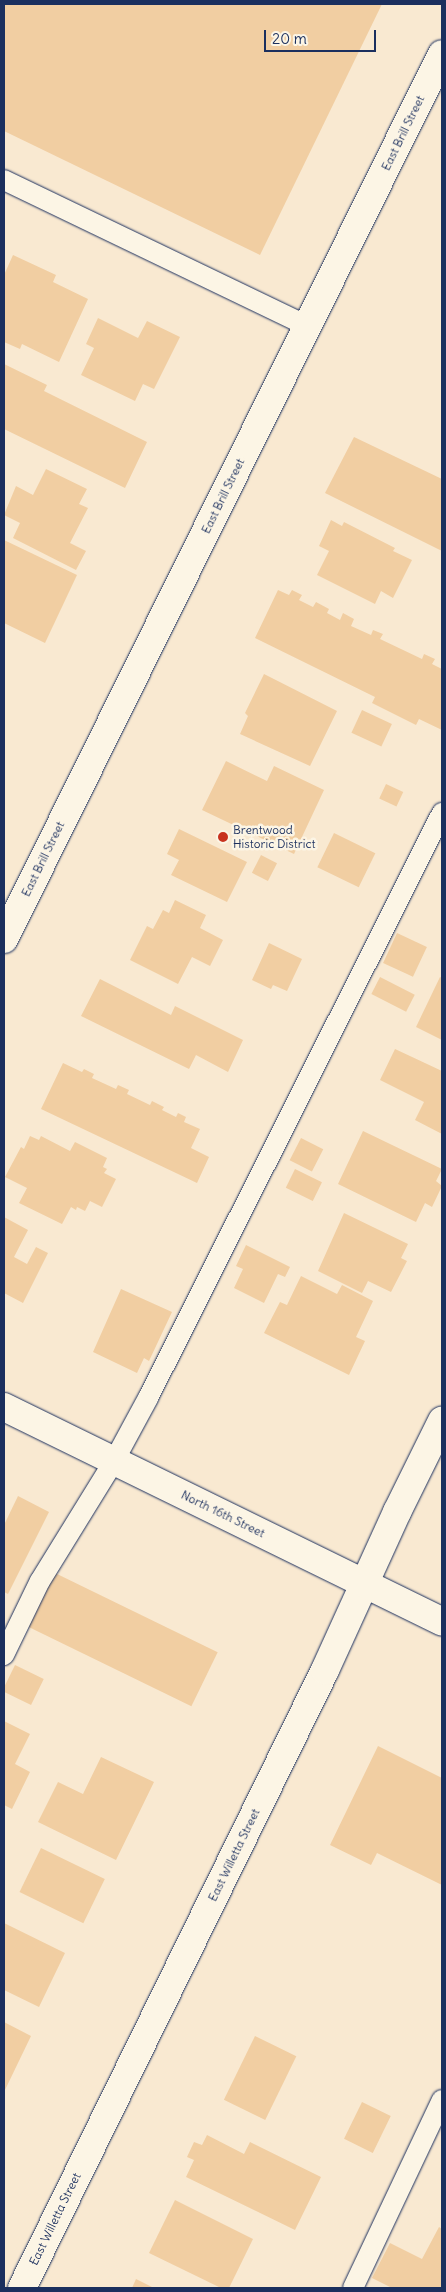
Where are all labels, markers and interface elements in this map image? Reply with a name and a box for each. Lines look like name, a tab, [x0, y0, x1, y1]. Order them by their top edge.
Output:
scale bar	[266, 20, 378, 52]
text: 20 m	[272, 29, 307, 48]
street label: East Brill Street	[379, 93, 427, 173]
street label: East Brill Street	[199, 456, 247, 536]
street label: East Brill Street	[19, 819, 67, 899]
place label: Brentwood Historic District	[233, 823, 316, 851]
marker: Brentwood Historic District	[217, 831, 229, 843]
street label: North 16th Street	[179, 1488, 267, 1540]
street label: East Willetta Street	[205, 1806, 263, 1904]
street label: East Willetta Street	[26, 2170, 84, 2268]

